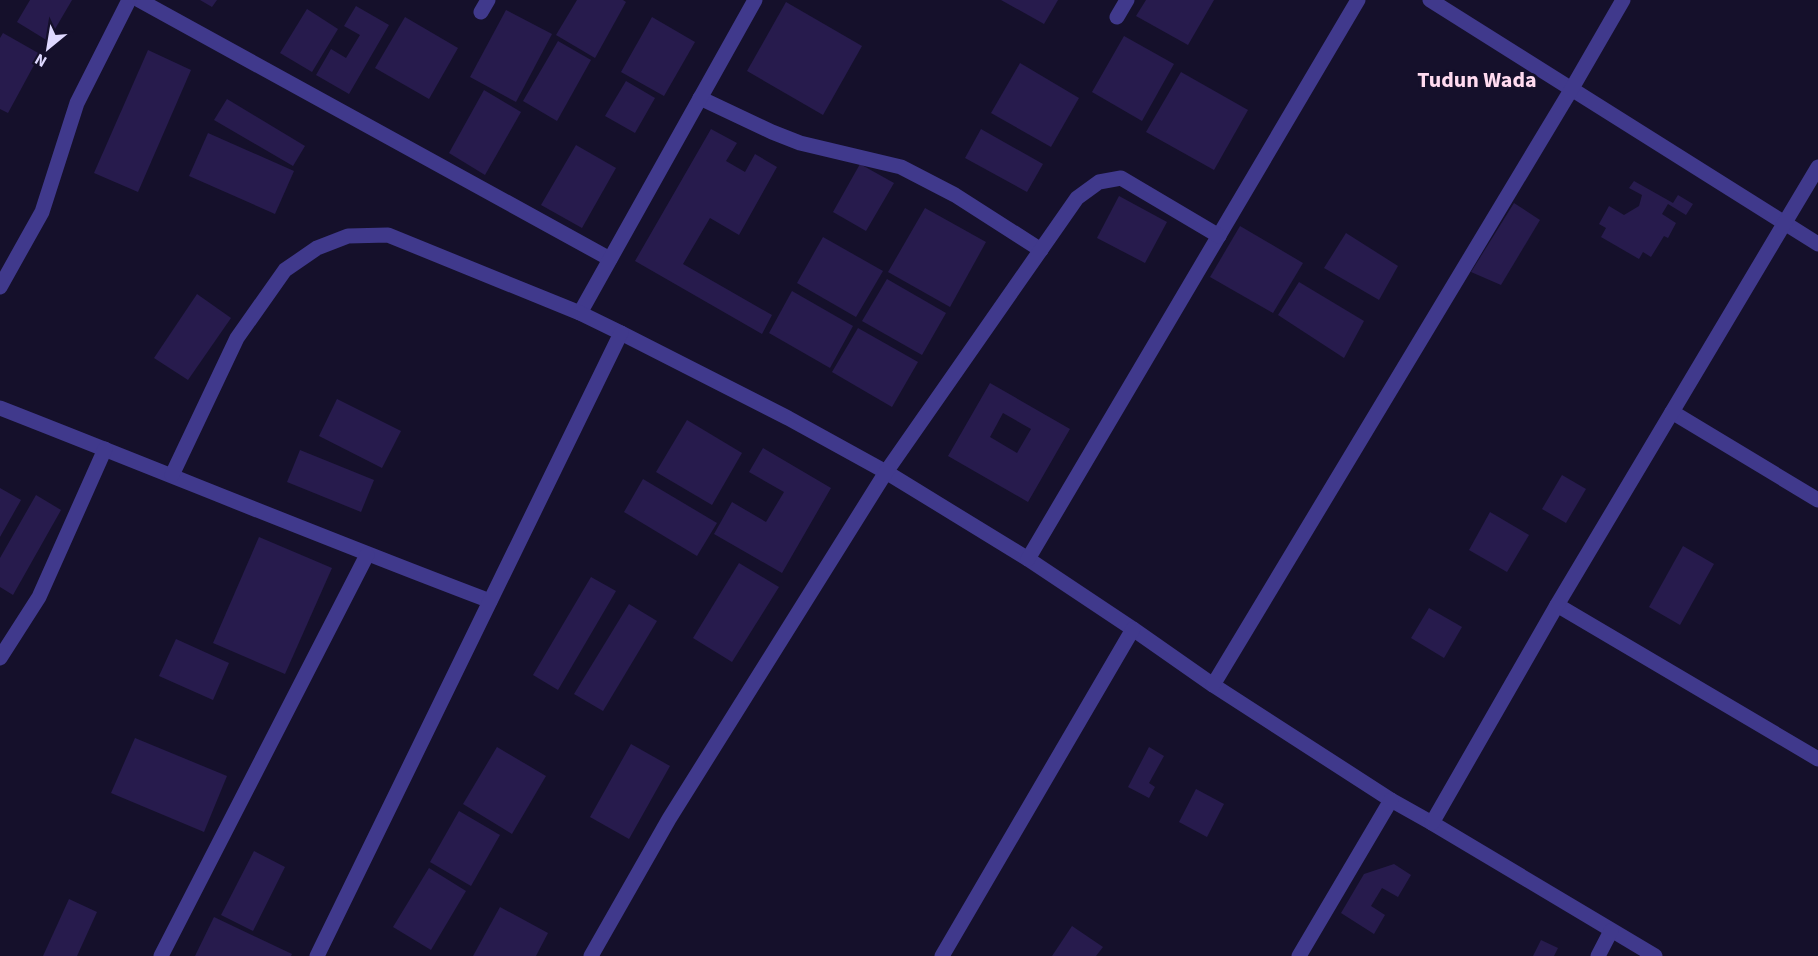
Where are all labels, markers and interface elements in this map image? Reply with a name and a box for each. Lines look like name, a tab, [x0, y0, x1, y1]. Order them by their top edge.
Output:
north arrow	[18, 18, 78, 78]
text: N	[31, 48, 51, 72]
district label: Tudun Wada	[1417, 64, 1537, 96]

